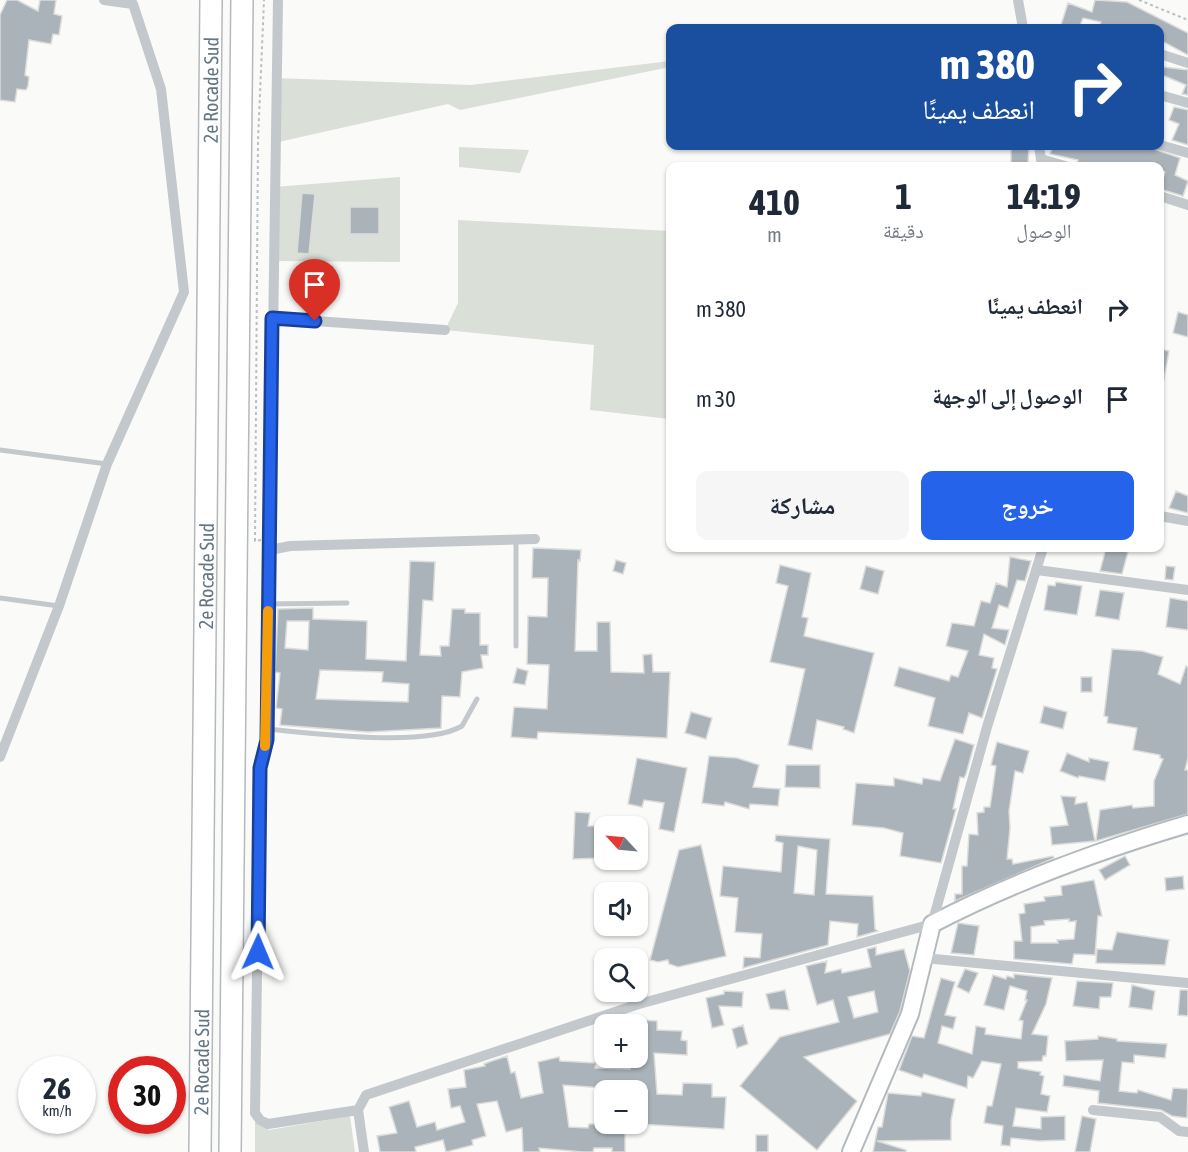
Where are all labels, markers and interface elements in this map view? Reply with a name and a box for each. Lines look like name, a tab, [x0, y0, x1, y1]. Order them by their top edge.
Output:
street label: 2e Rocade Sud	[198, 37, 222, 143]
text: 380 m	[940, 40, 1035, 88]
icon: right	[1056, 48, 1134, 126]
text: انعطف يمينًا	[922, 94, 1035, 125]
text: 1	[895, 175, 912, 217]
text: 14:19	[1007, 175, 1081, 217]
text: 410	[749, 181, 800, 223]
text: دقيقة	[883, 219, 924, 242]
text: الوصول	[1016, 219, 1072, 242]
text: m	[767, 223, 782, 246]
pin	[289, 259, 340, 321]
icon: arrive	[298, 268, 331, 301]
text: انعطف يمينًا	[987, 293, 1083, 319]
icon: right	[1101, 293, 1134, 326]
text: 380 m	[696, 296, 746, 322]
text: الوصول إلى الوجهة	[932, 383, 1083, 409]
icon: arrive	[1101, 383, 1134, 416]
text: 30 m	[696, 386, 736, 412]
button: مشاركة	[696, 471, 909, 540]
button: خروج	[921, 471, 1134, 540]
street label: 2e Rocade Sud	[193, 523, 218, 629]
north arrow	[594, 816, 648, 870]
map controls	[594, 816, 648, 1134]
button: sound	[594, 882, 648, 936]
position arrow	[226, 920, 290, 984]
button: search	[594, 948, 648, 1002]
street label: 2e Rocade Sud	[189, 1009, 213, 1115]
button: +	[594, 1014, 648, 1068]
speed limit sign: 30	[108, 1056, 186, 1134]
text: 26	[43, 1071, 71, 1105]
button: −	[594, 1080, 648, 1134]
text: km/h	[42, 1102, 72, 1119]

